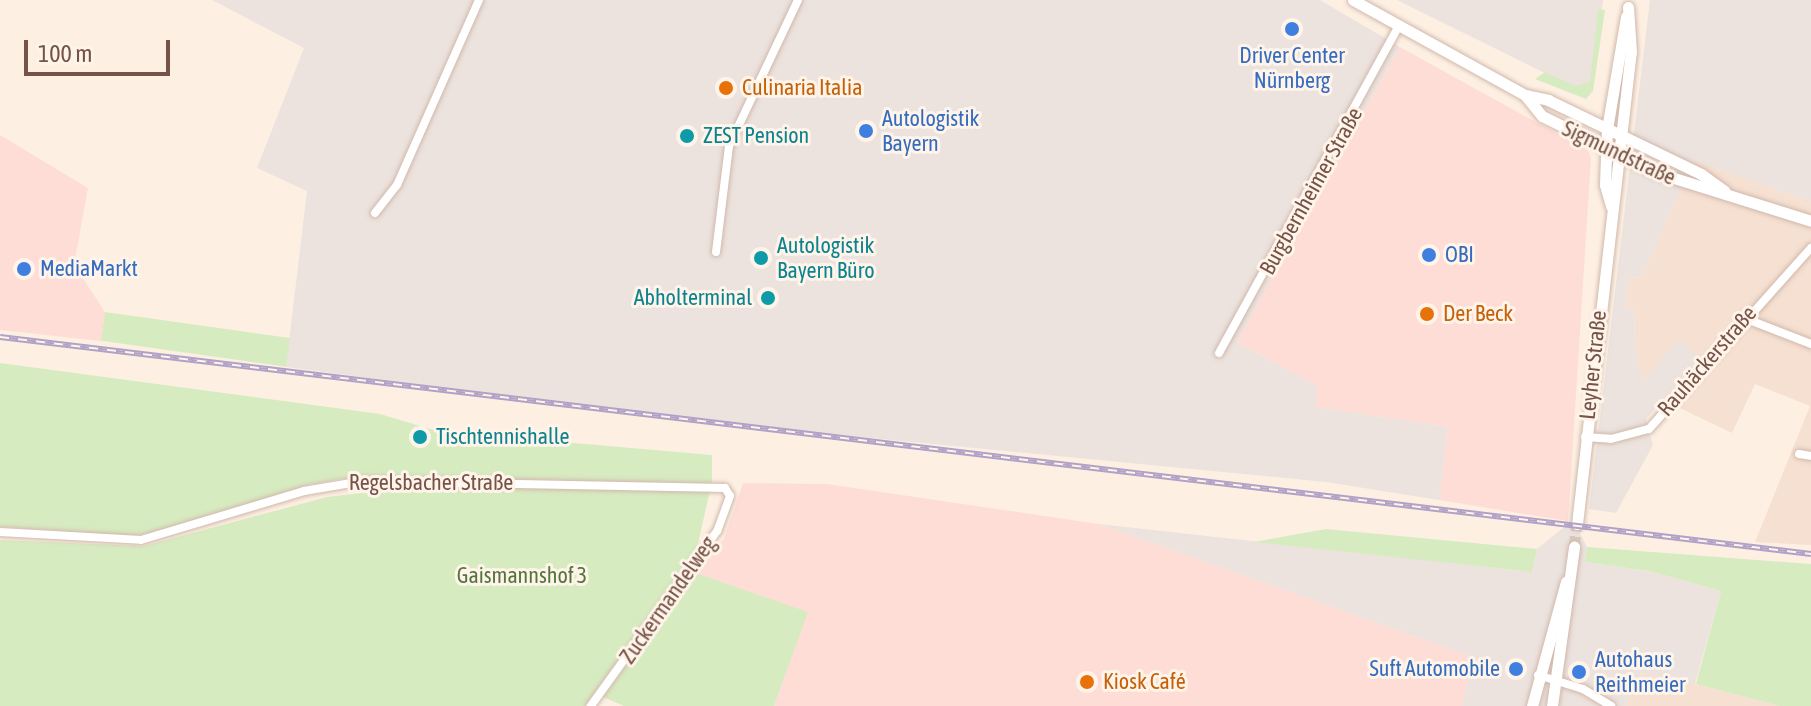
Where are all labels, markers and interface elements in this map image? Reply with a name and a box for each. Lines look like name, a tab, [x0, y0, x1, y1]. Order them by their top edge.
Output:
marker: Driver Center Nürnberg	[1283, 20, 1301, 38]
scale bar	[28, 24, 174, 74]
text: 100 m	[38, 40, 92, 67]
place label: Driver Center Nürnberg	[1239, 42, 1345, 94]
place label: Culinaria Italia	[742, 75, 862, 101]
marker: Culinaria Italia	[717, 79, 735, 97]
street label: Burgbernheimer Straße	[1254, 103, 1368, 279]
place label: Autologistik Bayern	[882, 105, 979, 156]
street label: Sigmundstraße	[1558, 115, 1680, 191]
marker: Autologistik Bayern	[857, 122, 875, 140]
place label: ZEST Pension	[703, 123, 809, 149]
marker: ZEST Pension	[678, 127, 696, 145]
place label: Autologistik Bayern Büro	[777, 232, 875, 284]
place label: OBI	[1445, 242, 1474, 268]
marker: OBI	[1420, 246, 1438, 264]
marker: Autologistik Bayern Büro	[752, 249, 770, 267]
place label: MediaMarkt	[40, 256, 138, 282]
marker: MediaMarkt	[15, 260, 33, 278]
place label: Abholterminal	[634, 285, 752, 311]
marker: Abholterminal	[759, 289, 777, 307]
place label: Der Beck	[1443, 301, 1513, 327]
street label: Rauhäckerstraße	[1652, 301, 1762, 421]
marker: Der Beck	[1418, 305, 1436, 323]
street label: Leyher Straße	[1574, 309, 1612, 421]
place label: Tischtennishalle	[436, 424, 569, 450]
marker: Tischtennishalle	[411, 428, 429, 446]
street label: Regelsbacher Straße	[349, 470, 513, 496]
street label: Zuckermandelweg	[614, 531, 722, 669]
park label: Gaismannshof 3	[457, 563, 587, 589]
place label: Autohaus Reithmeier	[1595, 646, 1685, 698]
place label: Suft Automobile	[1370, 656, 1500, 682]
marker: Suft Automobile	[1507, 660, 1525, 678]
marker: Autohaus Reithmeier	[1570, 663, 1588, 681]
place label: Kiosk Café	[1103, 669, 1186, 695]
marker: Kiosk Café	[1078, 673, 1096, 691]

